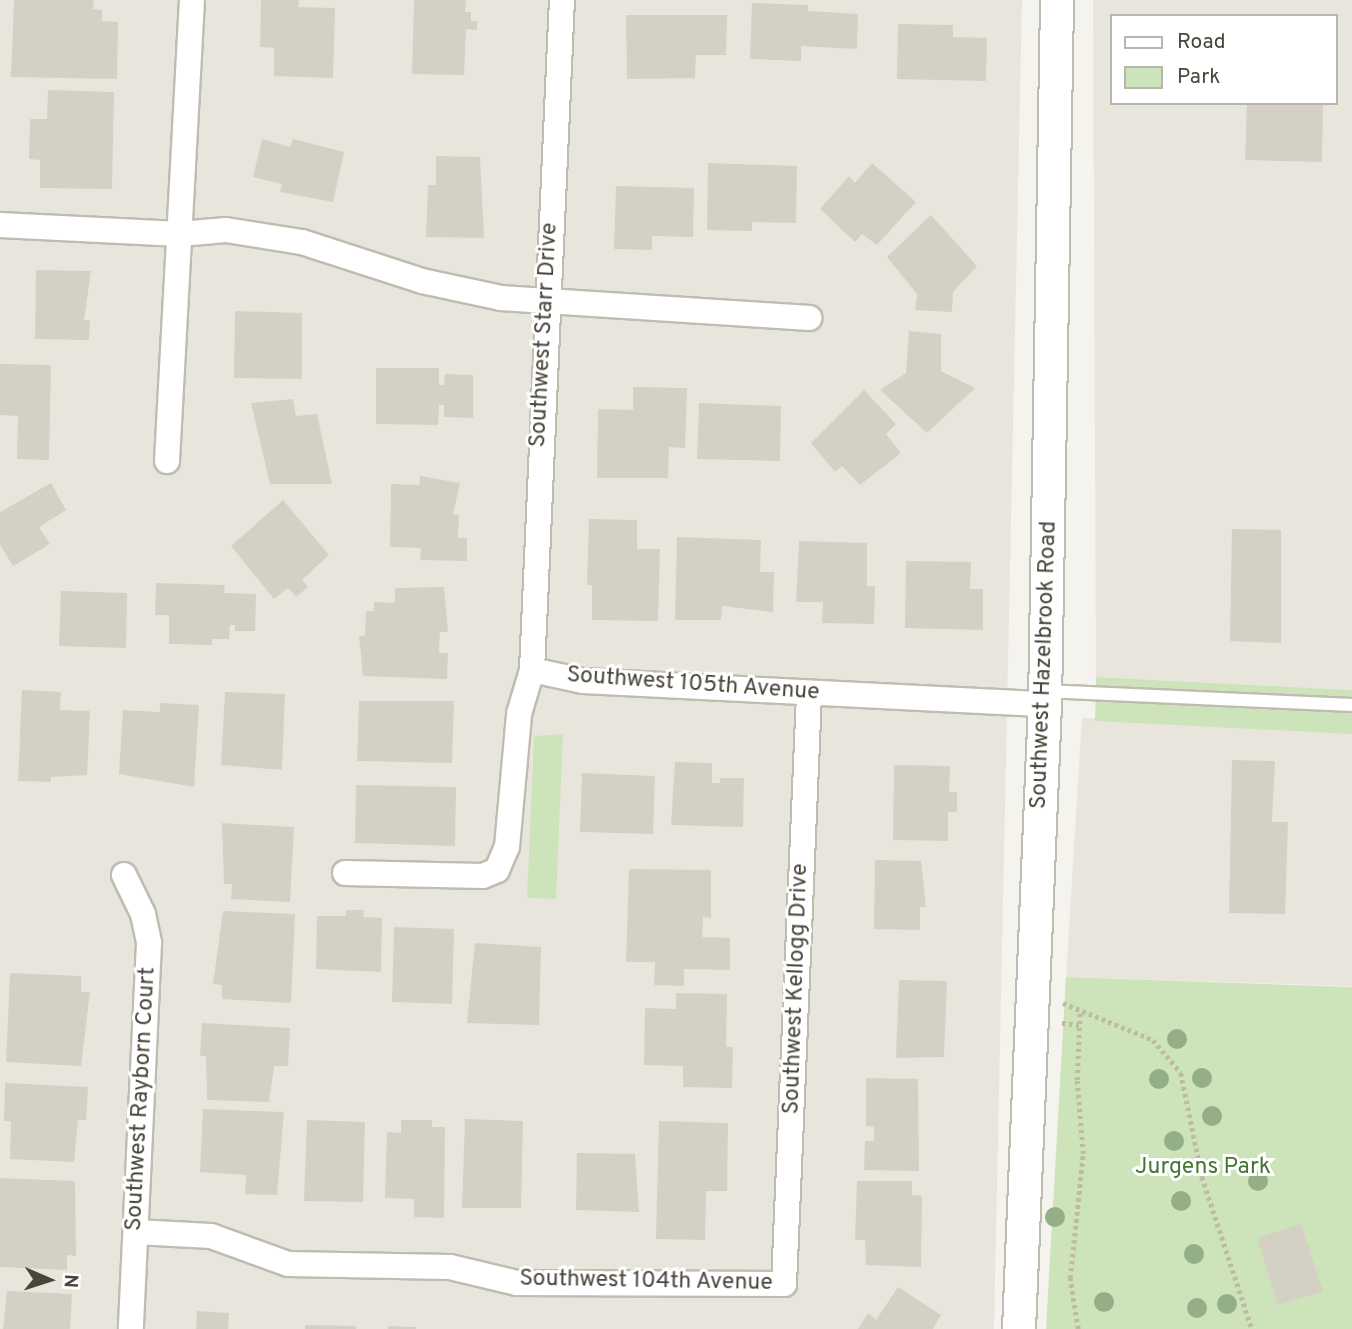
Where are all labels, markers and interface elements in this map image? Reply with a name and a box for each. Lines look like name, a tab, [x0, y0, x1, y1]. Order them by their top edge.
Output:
legend	[1110, 14, 1338, 105]
text: Road	[1177, 29, 1226, 56]
text: Park	[1177, 64, 1220, 91]
street label: Southwest Starr Drive	[525, 222, 565, 448]
street label: Southwest Hazelbrook Road	[1026, 520, 1064, 810]
street label: Southwest 105th Avenue	[565, 662, 821, 708]
street label: Southwest Kellogg Drive	[779, 863, 815, 1115]
street label: Southwest Rayborn Court	[121, 966, 163, 1232]
park label: Jurgens Park	[1135, 1154, 1271, 1182]
north arrow	[14, 1245, 84, 1315]
street label: Southwest 104th Avenue	[519, 1266, 773, 1298]
text: N	[58, 1274, 82, 1289]

